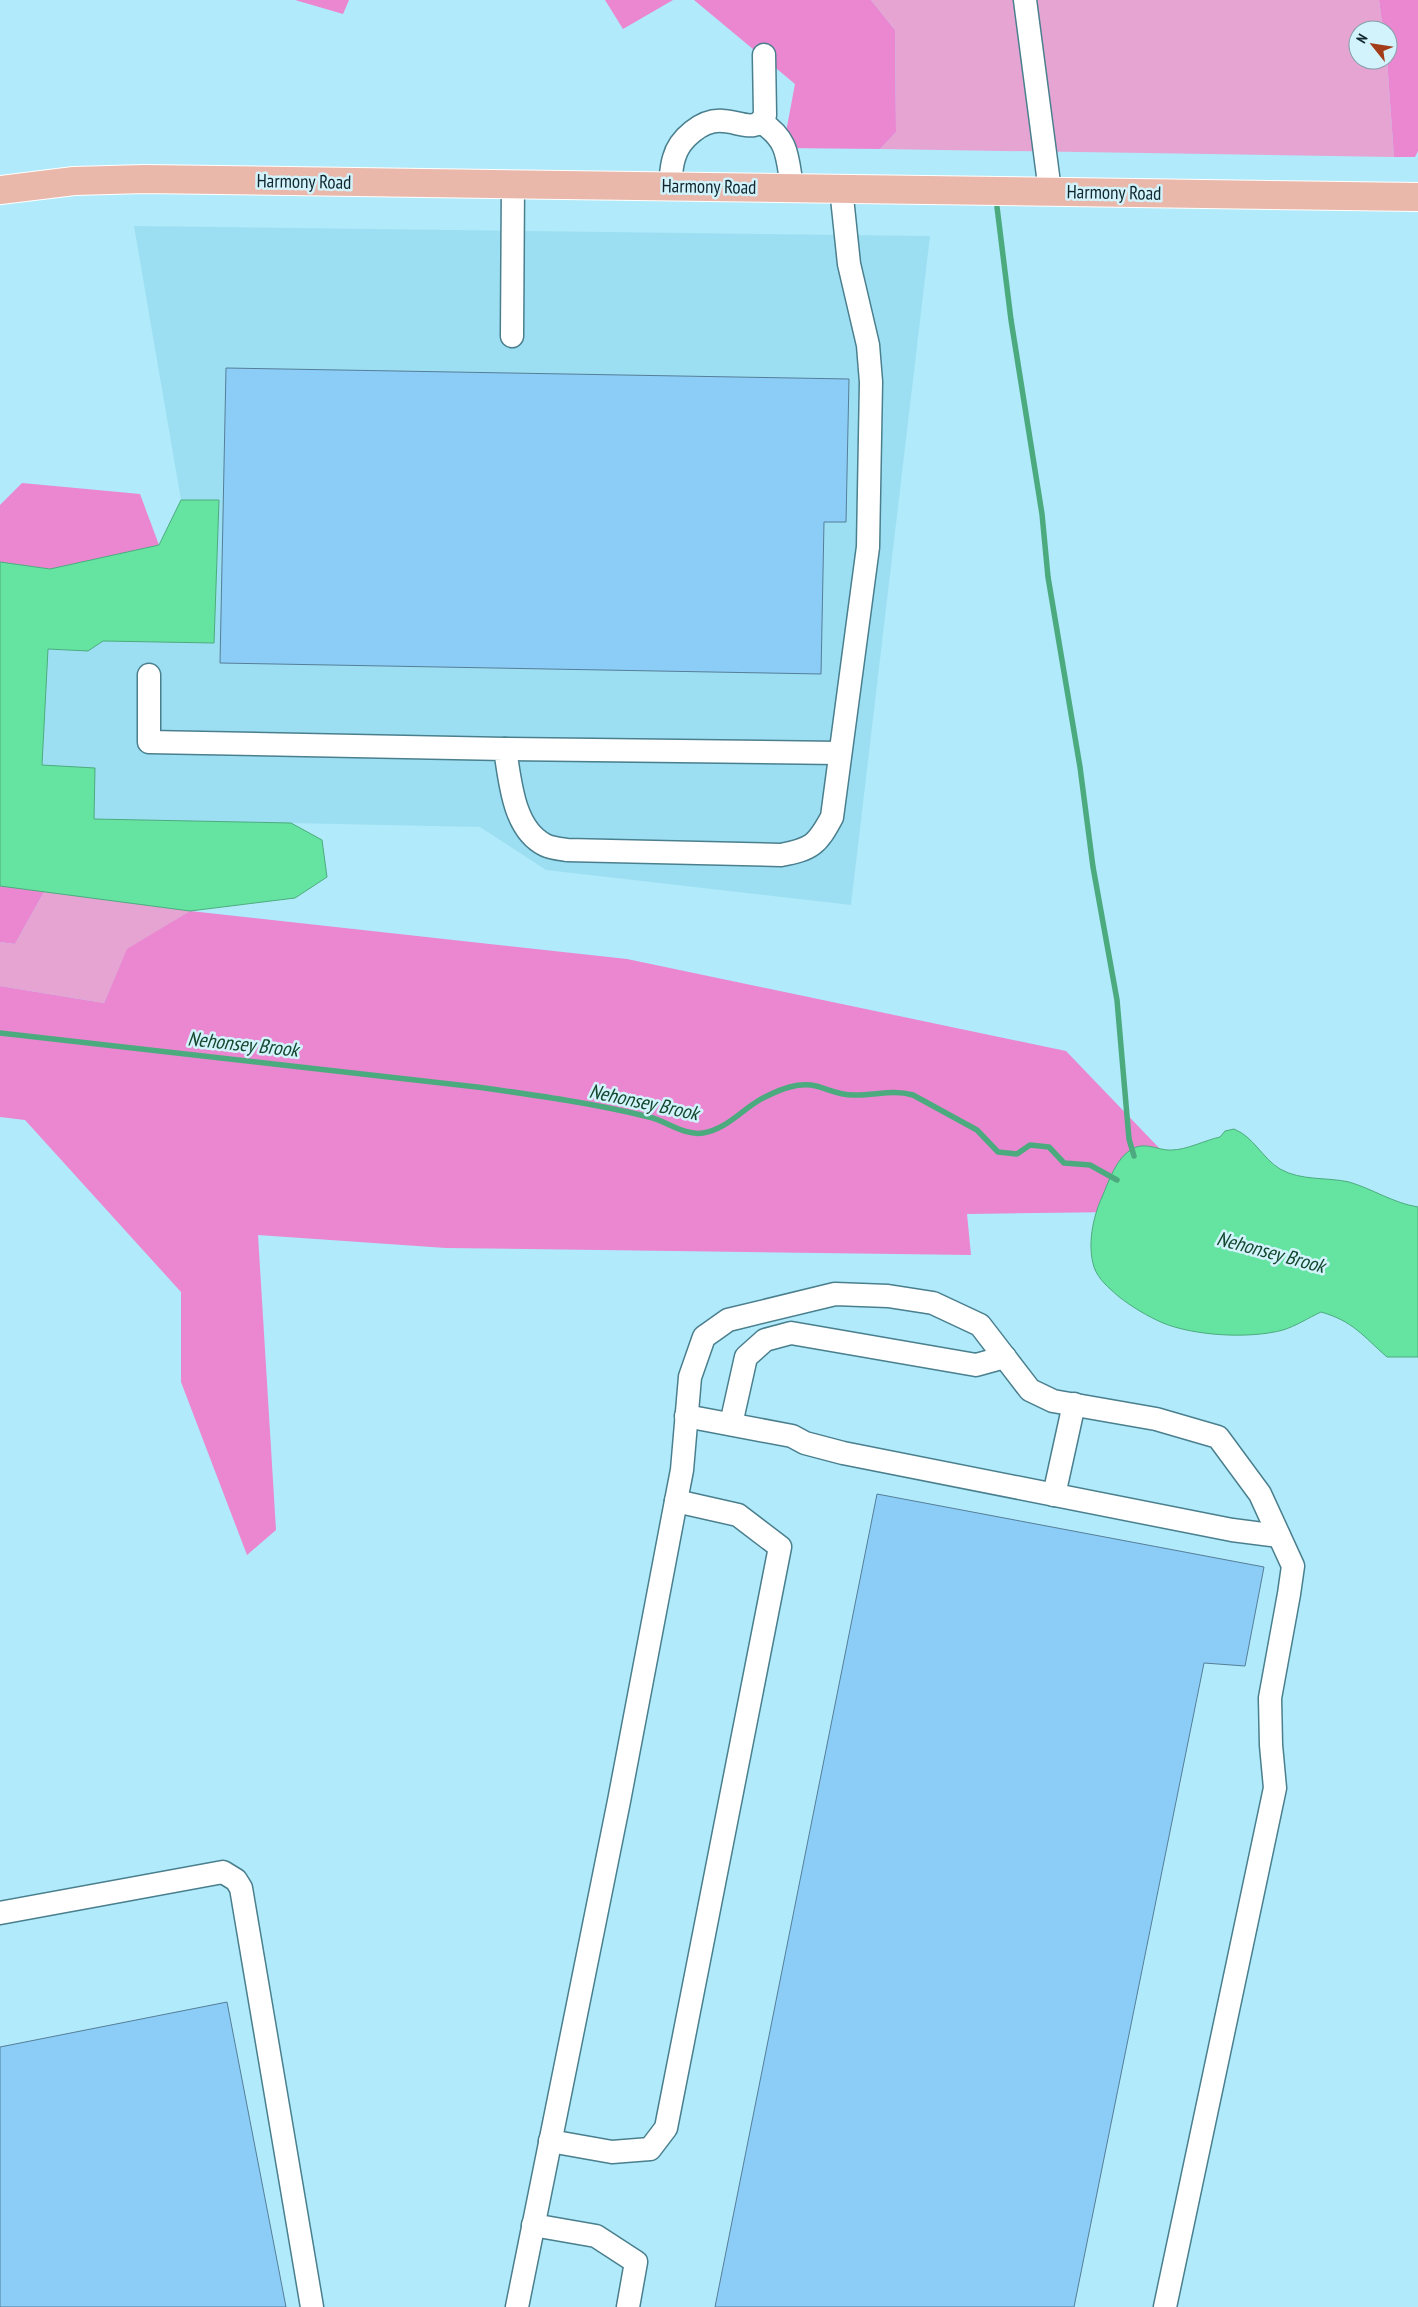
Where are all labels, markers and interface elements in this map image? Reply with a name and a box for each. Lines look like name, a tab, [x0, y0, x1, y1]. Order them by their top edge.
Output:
north arrow	[1348, 20, 1398, 70]
text: N	[1352, 31, 1371, 46]
street label: Harmony Road	[256, 168, 352, 194]
street label: Harmony Road	[661, 173, 757, 199]
street label: Harmony Road	[1066, 179, 1162, 205]
water label: Nehonsey Brook	[186, 1025, 302, 1063]
water label: Nehonsey Brook	[587, 1078, 703, 1127]
water label: Nehonsey Brook	[1214, 1225, 1330, 1280]

